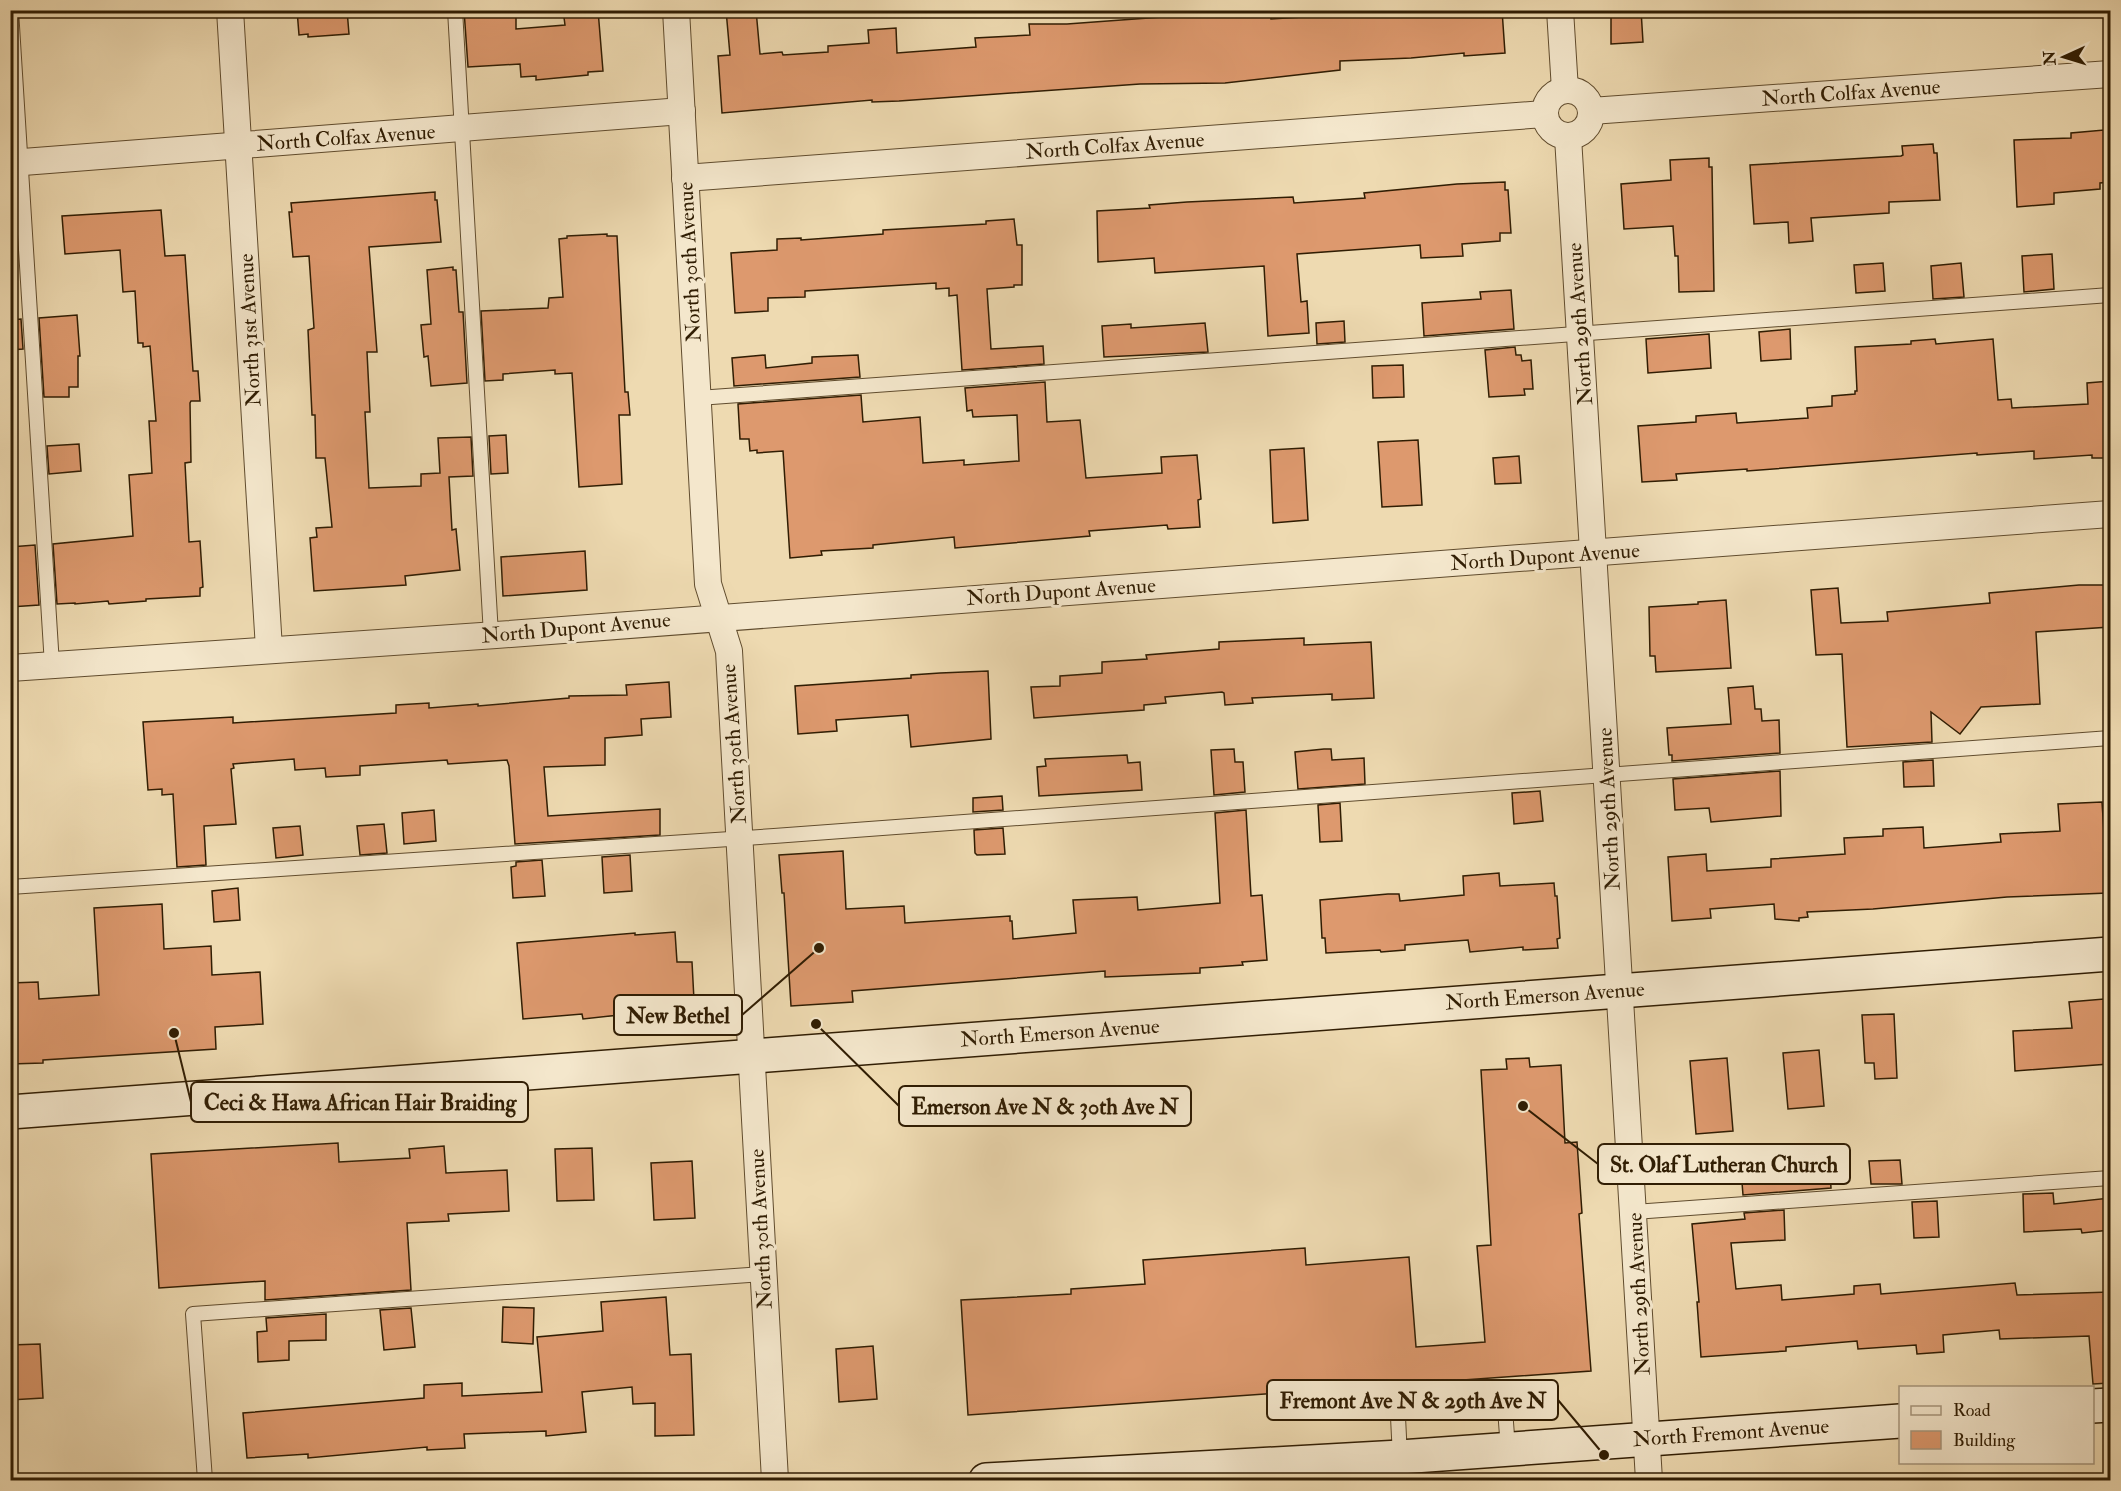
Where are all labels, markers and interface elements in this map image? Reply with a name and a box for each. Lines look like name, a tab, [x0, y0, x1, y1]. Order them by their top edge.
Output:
north arrow	[2034, 27, 2094, 87]
text: N	[2040, 49, 2061, 67]
street label: North Colfax Avenue	[1761, 73, 1942, 113]
street label: North Colfax Avenue	[256, 118, 437, 158]
street label: North Colfax Avenue	[1025, 126, 1206, 166]
street label: North 30th Avenue	[672, 181, 708, 343]
street label: North 29th Avenue	[1561, 242, 1599, 406]
street label: North 31st Avenue	[232, 253, 267, 407]
street label: North Dupont Avenue	[1449, 537, 1641, 577]
street label: North Dupont Avenue	[965, 572, 1157, 612]
street label: North Dupont Avenue	[480, 606, 672, 650]
street label: North 30th Avenue	[715, 663, 753, 825]
street label: North 29th Avenue	[1591, 727, 1627, 891]
street label: North Emerson Avenue	[1444, 976, 1646, 1016]
callout: New Bethel	[614, 995, 742, 1035]
text: New Bethel	[625, 1002, 730, 1030]
street label: North Emerson Avenue	[959, 1013, 1161, 1053]
callout: Ceci & Hawa African Hair Braiding	[191, 1082, 528, 1122]
callout: Emerson Ave N & 30th Ave N	[899, 1086, 1191, 1126]
text: Ceci & Hawa African Hair Braiding	[204, 1089, 517, 1118]
text: Emerson Ave N & 30th Ave N	[911, 1093, 1179, 1121]
callout: St. Olaf Lutheran Church	[1598, 1144, 1850, 1184]
street label: North 30th Avenue	[743, 1148, 779, 1310]
text: St. Olaf Lutheran Church	[1610, 1151, 1839, 1179]
street label: North 29th Avenue	[1621, 1212, 1657, 1376]
callout: Fremont Ave N & 29th Ave N	[1267, 1380, 1558, 1420]
legend	[1899, 1386, 2094, 1464]
text: Fremont Ave N & 29th Ave N	[1279, 1387, 1547, 1415]
text: Road	[1953, 1399, 1991, 1422]
street label: North Fremont Avenue	[1632, 1413, 1830, 1453]
text: Building	[1953, 1429, 2016, 1452]

